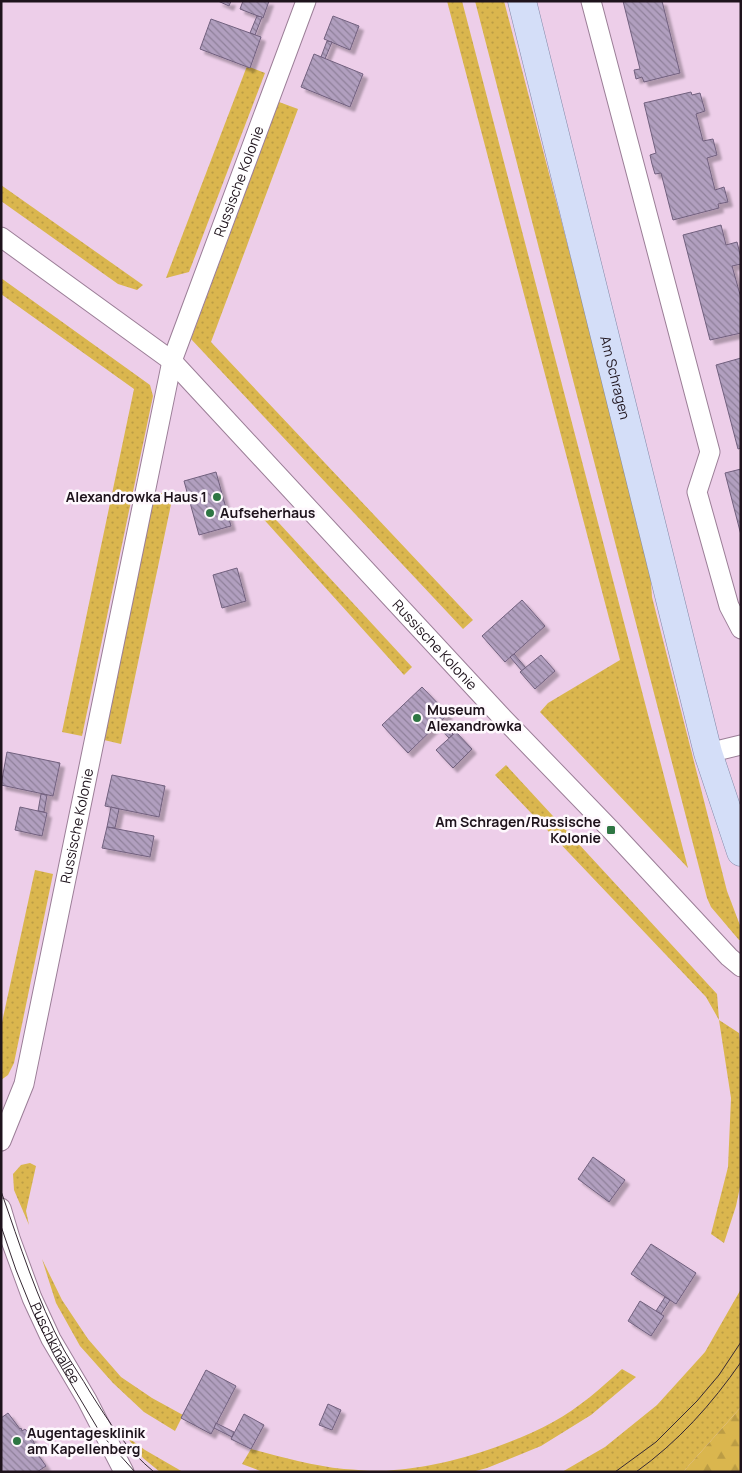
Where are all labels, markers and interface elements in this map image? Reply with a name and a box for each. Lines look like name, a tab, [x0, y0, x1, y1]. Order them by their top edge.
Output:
street label: Russische Kolonie	[209, 123, 268, 239]
street label: Am Schragen	[596, 334, 635, 421]
place label: Alexandrowka Haus 1	[66, 487, 207, 506]
marker: Alexandrowka Haus 1	[211, 491, 223, 503]
place label: Aufseherhaus	[220, 503, 316, 522]
marker: Aufseherhaus	[204, 507, 216, 519]
street label: Russische Kolonie	[388, 595, 482, 694]
place label: Museum Alexandrowka	[427, 700, 522, 735]
marker: Museum Alexandrowka	[411, 712, 423, 724]
street label: Russische Kolonie	[55, 767, 97, 885]
place label: Am Schragen/Russische Kolonie	[435, 812, 601, 847]
marker: Am Schragen/Russische Kolonie	[605, 824, 617, 836]
street label: Puschkinallee	[26, 1299, 85, 1387]
place label: Augentagesklinik am Kapellenberg	[27, 1423, 146, 1458]
marker: Augentagesklinik am Kapellenberg	[11, 1435, 23, 1447]

